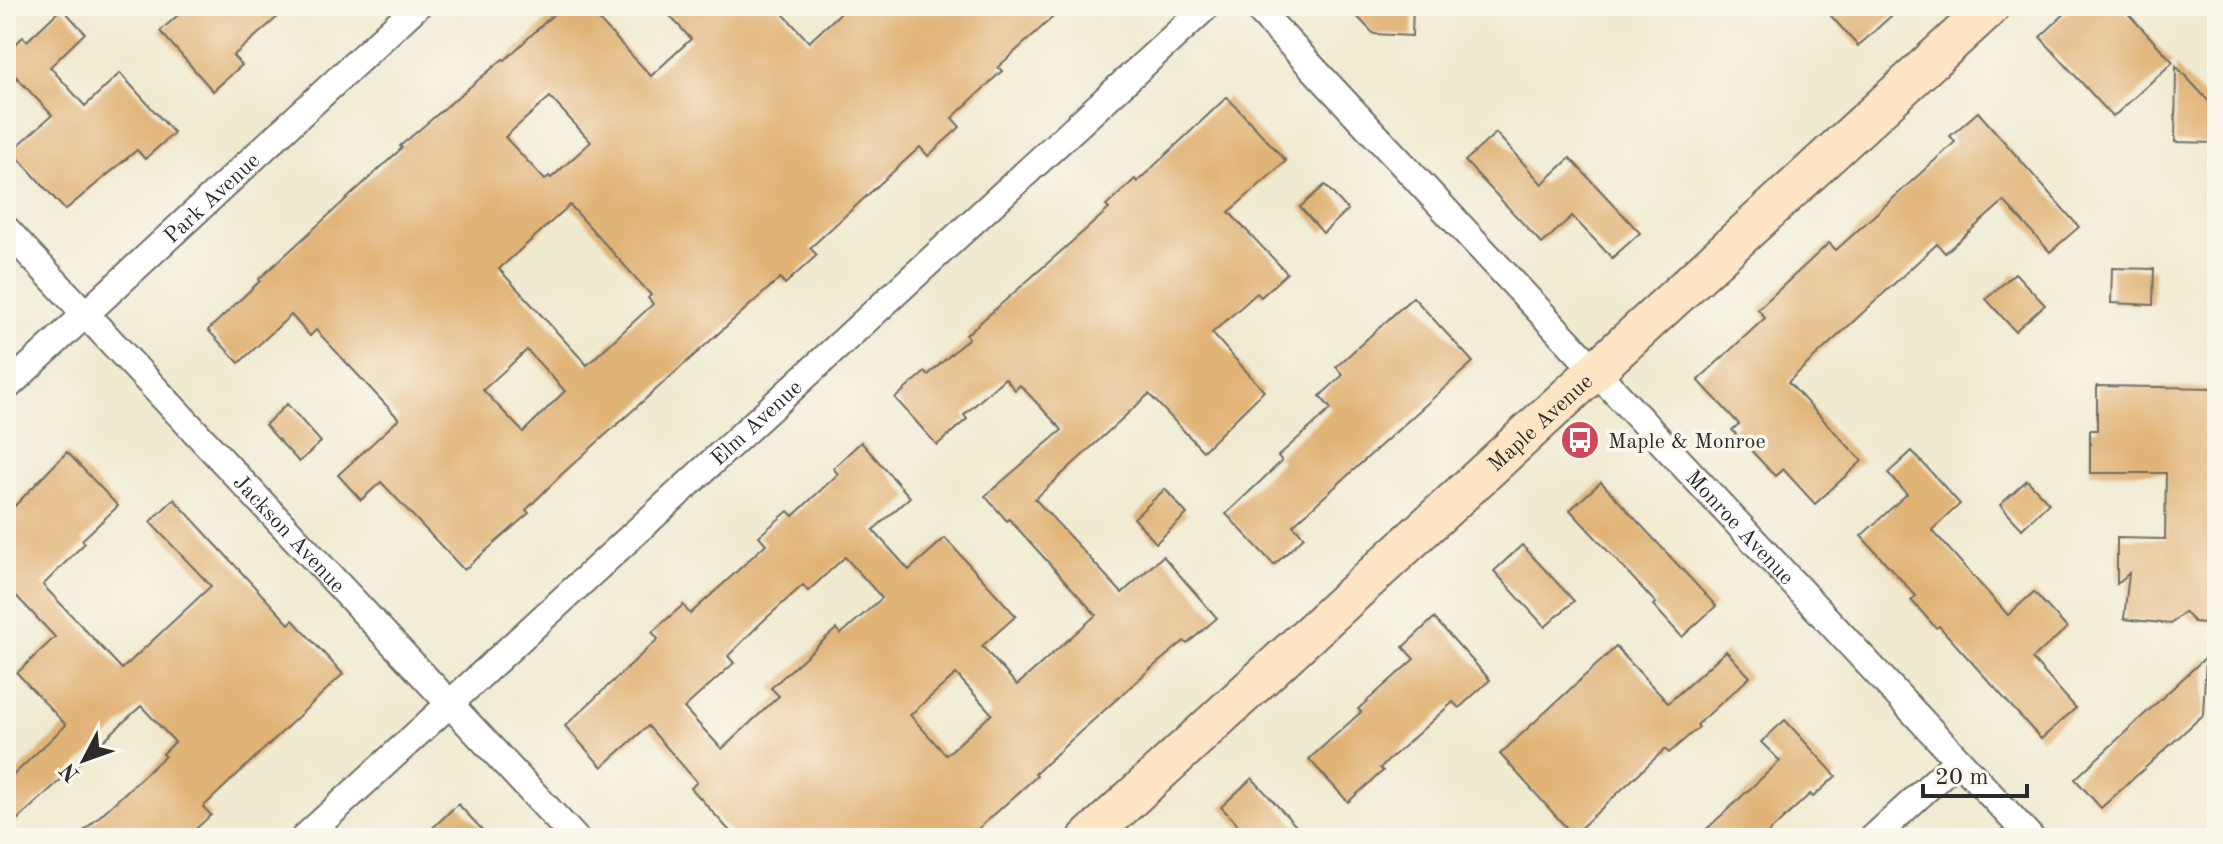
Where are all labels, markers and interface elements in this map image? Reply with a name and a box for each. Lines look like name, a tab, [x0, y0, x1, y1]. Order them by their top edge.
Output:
street label: Park Avenue	[160, 149, 264, 248]
street label: Maple Avenue	[1485, 370, 1597, 477]
street label: Elm Avenue	[707, 376, 807, 470]
bus stop icon: Maple & Monroe	[1559, 419, 1601, 461]
place label: Maple & Monroe	[1608, 431, 1766, 453]
street label: Monroe Avenue	[1681, 467, 1797, 589]
street label: Jackson Avenue	[229, 471, 349, 597]
north arrow	[44, 720, 124, 800]
scale bar	[1923, 748, 2027, 798]
text: N	[56, 758, 84, 785]
text: 20 m	[1935, 766, 1989, 790]

